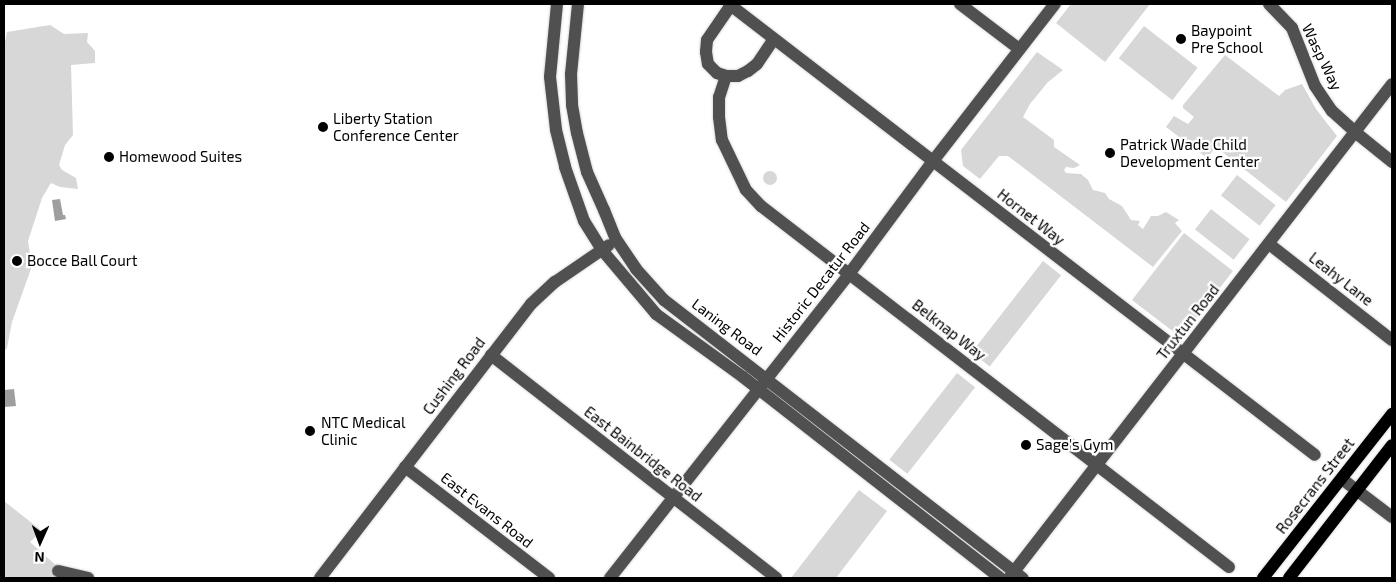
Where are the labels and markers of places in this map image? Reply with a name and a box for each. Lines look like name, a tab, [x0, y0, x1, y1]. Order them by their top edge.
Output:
place label: Baypoint Pre School	[1191, 21, 1263, 56]
marker: Baypoint Pre School	[1175, 33, 1187, 45]
place label: Liberty Station Conference Center	[333, 109, 459, 144]
marker: Liberty Station Conference Center	[317, 121, 329, 133]
place label: Patrick Wade Child Development Center	[1120, 135, 1260, 170]
marker: Patrick Wade Child Development Center	[1104, 147, 1116, 159]
place label: Homewood Suites	[119, 148, 242, 166]
marker: Homewood Suites	[103, 151, 115, 163]
place label: Bocce Ball Court	[27, 252, 138, 270]
marker: Bocce Ball Court	[11, 255, 23, 267]
place label: NTC Medical Clinic	[321, 413, 406, 448]
marker: NTC Medical Clinic	[303, 424, 317, 438]
place label: Sage's Gym	[1036, 436, 1114, 454]
marker: Sage's Gym	[1020, 439, 1032, 451]

